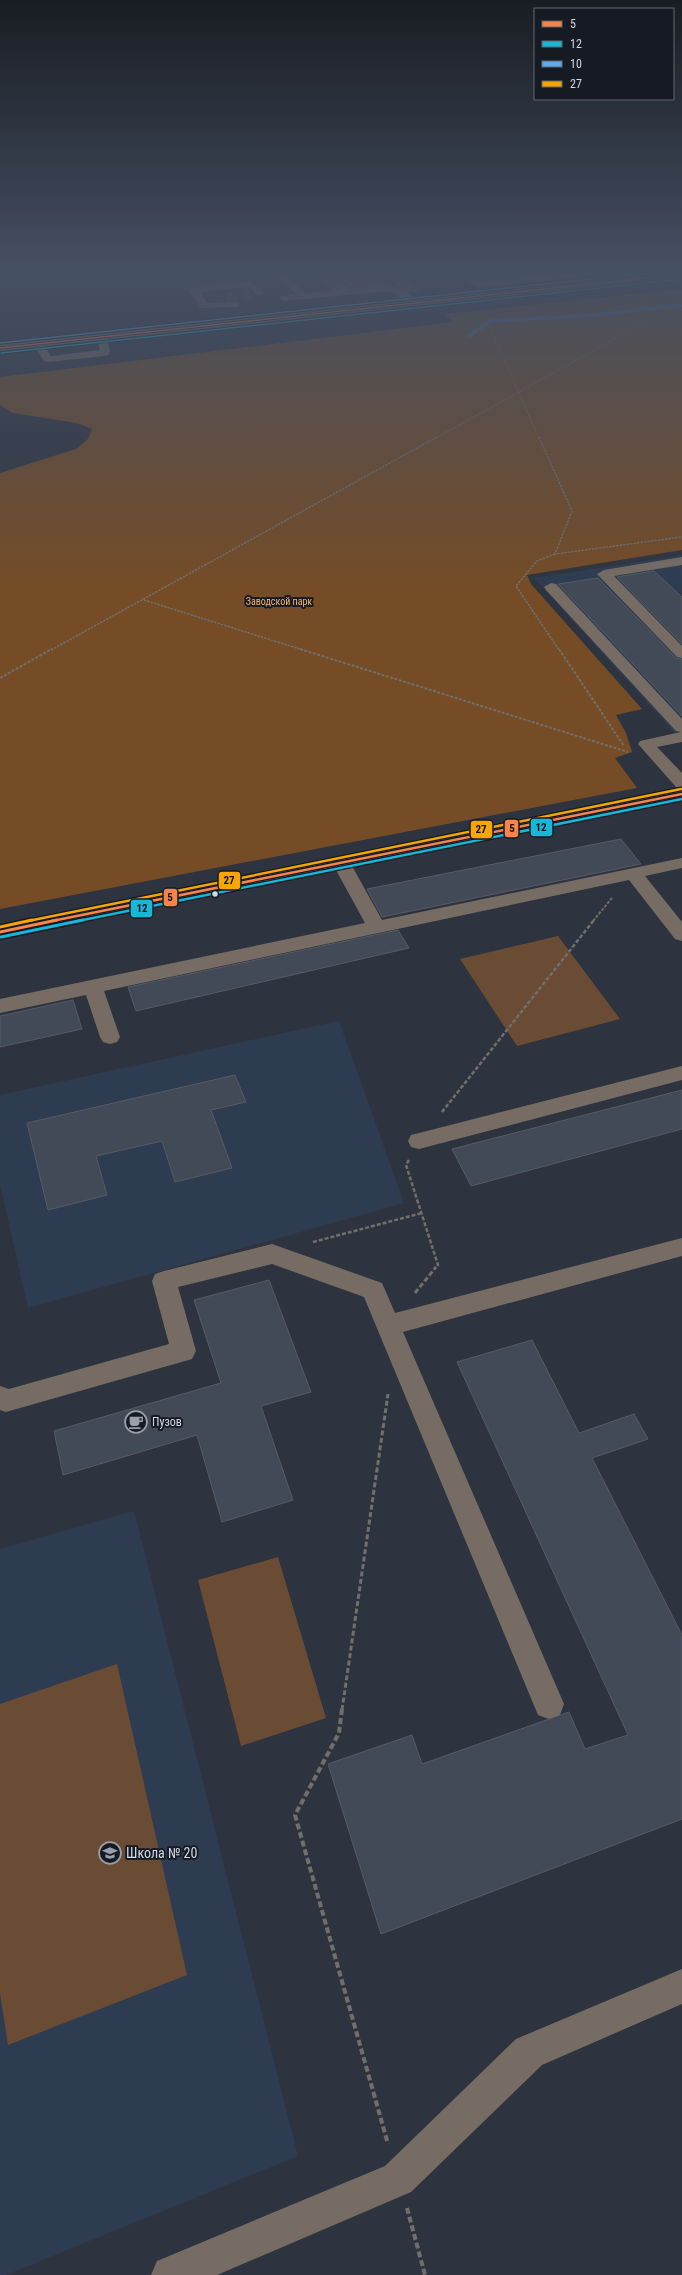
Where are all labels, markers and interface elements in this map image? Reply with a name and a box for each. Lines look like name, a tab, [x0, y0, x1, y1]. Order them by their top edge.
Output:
legend	[534, 8, 674, 100]
text: 5	[570, 17, 576, 31]
text: 12	[570, 37, 582, 51]
text: 10	[570, 57, 582, 71]
text: 27	[570, 77, 582, 91]
park label: Заводской парк	[246, 596, 312, 607]
line badge: 12	[530, 818, 553, 837]
line badge: 5	[504, 819, 519, 838]
line badge: 27	[470, 820, 493, 839]
text: 12	[535, 821, 547, 834]
text: 5	[509, 822, 515, 835]
text: 27	[475, 823, 487, 836]
line badge: 27	[218, 871, 241, 890]
text: 27	[223, 874, 235, 887]
line badge: 5	[163, 888, 178, 907]
unlabelled marker	[210, 889, 220, 899]
text: 5	[167, 891, 173, 904]
line badge: 12	[130, 899, 153, 918]
text: 12	[136, 902, 148, 915]
cafe icon: Пузов	[123, 1409, 149, 1435]
place label: Пузов	[152, 1415, 182, 1429]
school or university icon: Школа № 20	[97, 1840, 123, 1866]
place label: Школа № 20	[126, 1845, 198, 1861]

